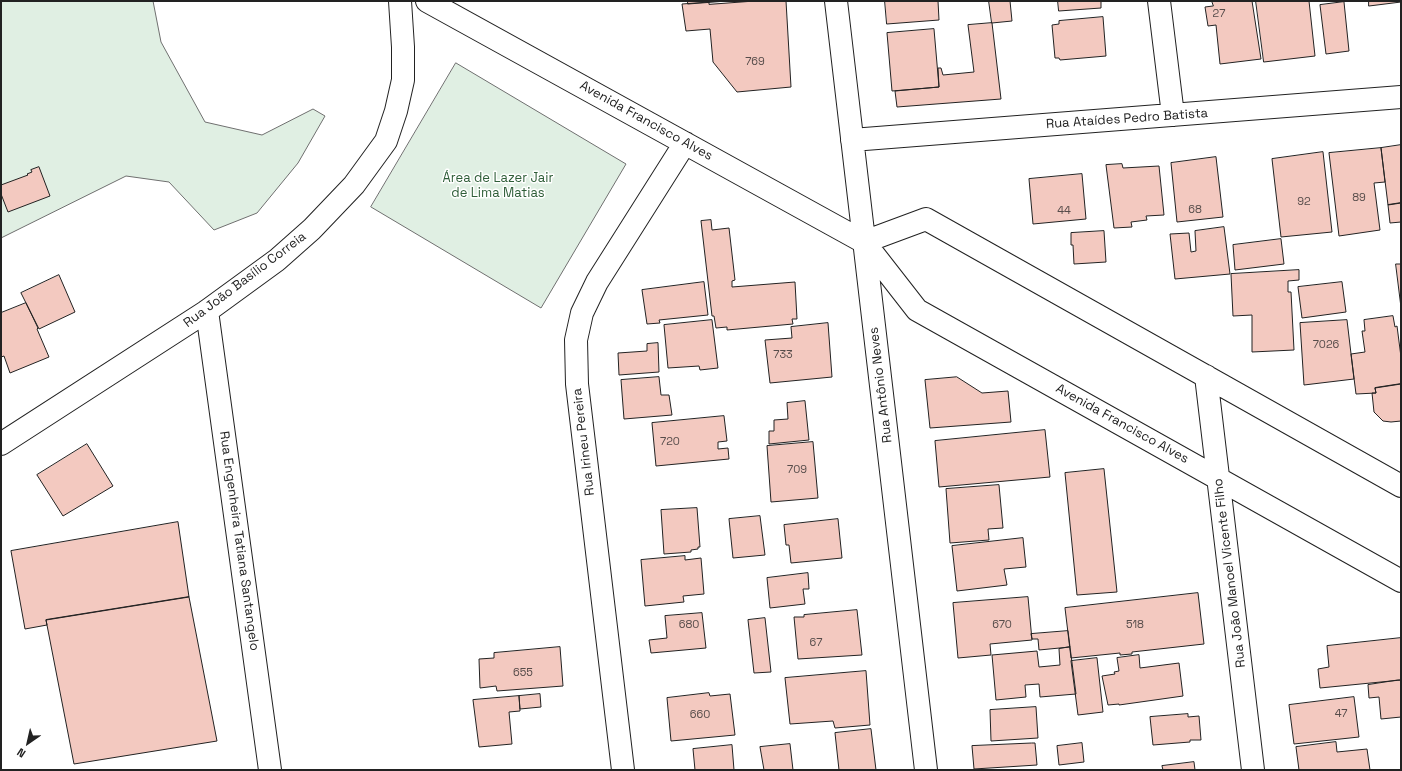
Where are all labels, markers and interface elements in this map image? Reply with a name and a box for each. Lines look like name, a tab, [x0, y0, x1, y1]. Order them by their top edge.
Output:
house number: 27	[1213, 7, 1225, 21]
house number: 769	[745, 55, 765, 69]
street label: Avenida Francisco Alves	[577, 78, 715, 164]
street label: Rua Ataídes Pedro Batista	[1045, 106, 1209, 132]
park label: Área de Lazer Jair de Lima Matias	[443, 170, 553, 201]
house number: 89	[1352, 191, 1366, 205]
house number: 92	[1297, 195, 1311, 209]
house number: 68	[1188, 203, 1202, 217]
house number: 44	[1057, 204, 1071, 218]
street label: Rua João Basílio Correia	[181, 229, 309, 331]
street label: Rua Antônio Neves	[866, 326, 896, 444]
house number: 7026	[1313, 338, 1339, 352]
house number: 733	[773, 348, 793, 362]
street label: Avenida Francisco Alves	[1053, 381, 1191, 467]
street label: Rua Irineu Pereira	[570, 387, 598, 497]
street label: Rua Engenheira Tatiana Santangelo	[216, 430, 262, 652]
house number: 720	[660, 435, 680, 449]
house number: 709	[787, 463, 807, 477]
street label: Rua João Manoel Vicente Filho	[1211, 477, 1249, 669]
house number: 680	[679, 618, 699, 632]
house number: 670	[992, 618, 1012, 632]
house number: 518	[1126, 618, 1144, 632]
house number: 67	[810, 636, 822, 650]
house number: 655	[513, 666, 533, 680]
house number: 47	[1335, 707, 1347, 721]
house number: 660	[690, 708, 710, 722]
north arrow	[8, 723, 48, 763]
text: N	[14, 745, 28, 761]

